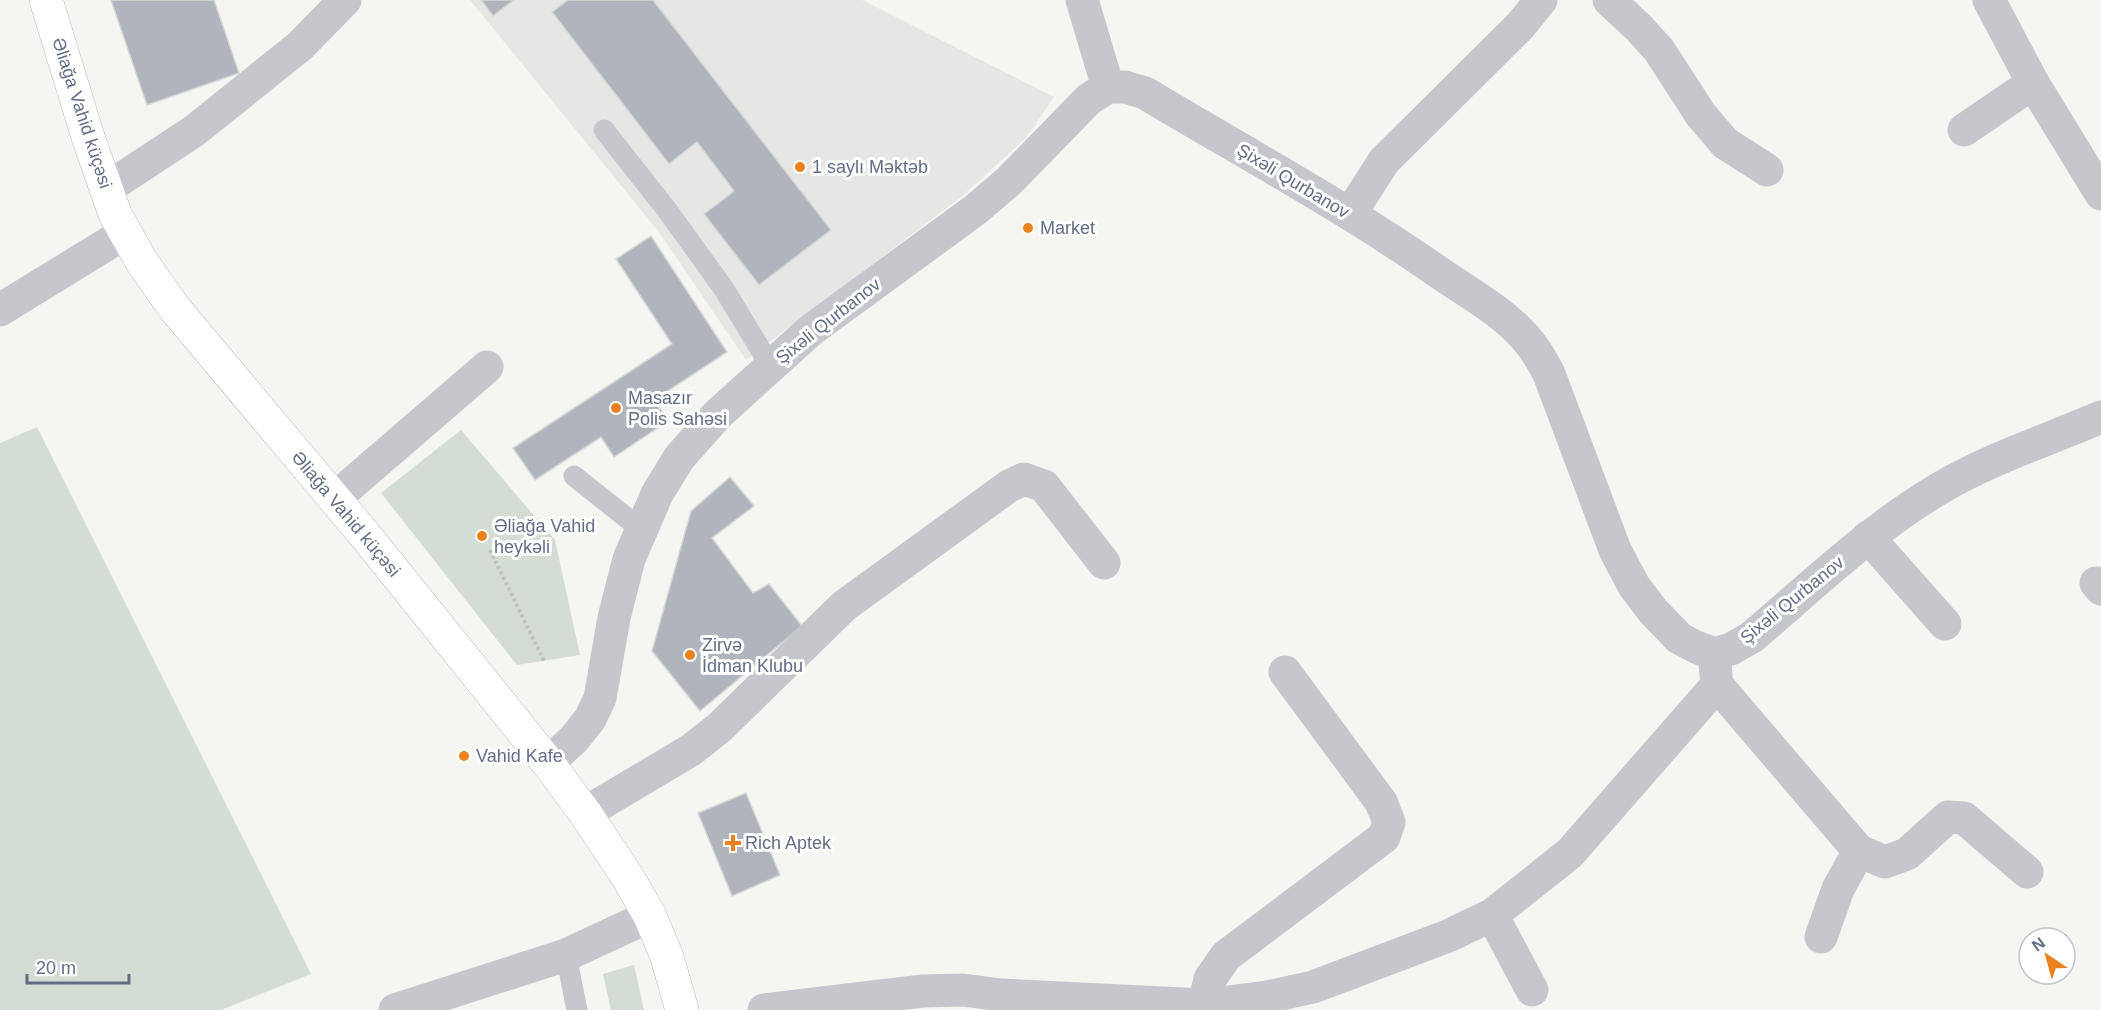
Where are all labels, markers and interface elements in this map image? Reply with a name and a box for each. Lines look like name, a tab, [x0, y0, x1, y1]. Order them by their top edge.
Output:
street label: Əliağa Vahid küçəsi	[48, 35, 116, 191]
street label: Şixəli Qurbanov	[1233, 140, 1353, 222]
place label: 1 saylı Məktəb	[812, 157, 928, 177]
marker: 1 saylı Məktəb	[793, 160, 807, 174]
place label: Market	[1040, 218, 1095, 238]
marker: Market	[1021, 221, 1035, 235]
street label: Şixəli Qurbanov	[772, 274, 884, 368]
place label: Masazır Polis Sahəsi	[628, 388, 727, 429]
marker: Masazır Polis Sahəsi	[609, 401, 623, 415]
street label: Əliağa Vahid küçəsi	[288, 447, 404, 581]
place label: Əliağa Vahid heykəli	[494, 516, 595, 557]
marker: Əliağa Vahid heykəli	[475, 529, 489, 543]
street label: Şixəli Qurbanov	[1736, 552, 1848, 648]
place label: Zirvə İdman Klubu	[702, 635, 803, 676]
marker: Zirvə İdman Klubu	[683, 648, 697, 662]
place label: Vahid Kafe	[476, 746, 563, 766]
marker: Vahid Kafe	[457, 749, 471, 763]
place label: Rich Aptek	[745, 833, 832, 853]
marker: Rich Aptek	[726, 836, 740, 850]
north arrow	[2017, 926, 2077, 986]
text: N	[2029, 934, 2048, 955]
scale bar	[27, 947, 129, 985]
text: 20 m	[36, 958, 76, 978]

